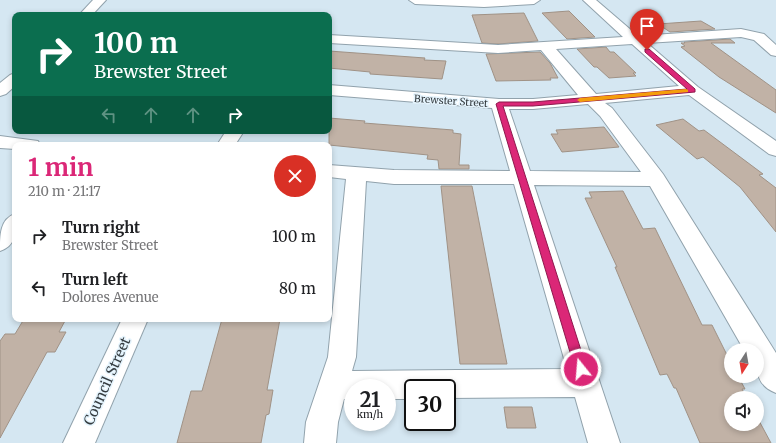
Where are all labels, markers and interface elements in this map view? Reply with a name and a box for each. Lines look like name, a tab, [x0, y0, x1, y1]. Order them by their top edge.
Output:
pin	[630, 9, 664, 50]
icon: arrive	[636, 15, 658, 37]
text: 100 m	[94, 25, 178, 61]
icon: right	[28, 28, 80, 80]
text: Brewster Street	[94, 60, 227, 83]
street label: Brewster Street	[414, 92, 488, 110]
icon: left	[98, 104, 120, 126]
icon: ahead	[140, 104, 162, 126]
icon: ahead	[182, 104, 204, 126]
icon: right	[224, 104, 246, 126]
text: 1 min	[28, 152, 93, 183]
button: close	[274, 155, 316, 197]
text: 210 m · 21:17	[28, 183, 101, 200]
text: Turn right	[62, 218, 140, 237]
icon: right	[28, 225, 50, 247]
text: 100 m	[272, 227, 316, 246]
text: Brewster Street	[62, 237, 158, 254]
text: Turn left	[62, 270, 128, 289]
icon: left	[28, 277, 50, 299]
text: 80 m	[279, 279, 316, 298]
text: Dolores Avenue	[62, 289, 159, 306]
street label: Council Street	[80, 334, 135, 428]
north arrow	[724, 343, 764, 383]
map controls	[724, 343, 764, 431]
position arrow	[560, 348, 602, 390]
speed limit sign: 30	[404, 379, 456, 431]
text: 21	[360, 387, 380, 412]
button: sound	[724, 391, 764, 431]
text: km/h	[357, 408, 383, 421]

